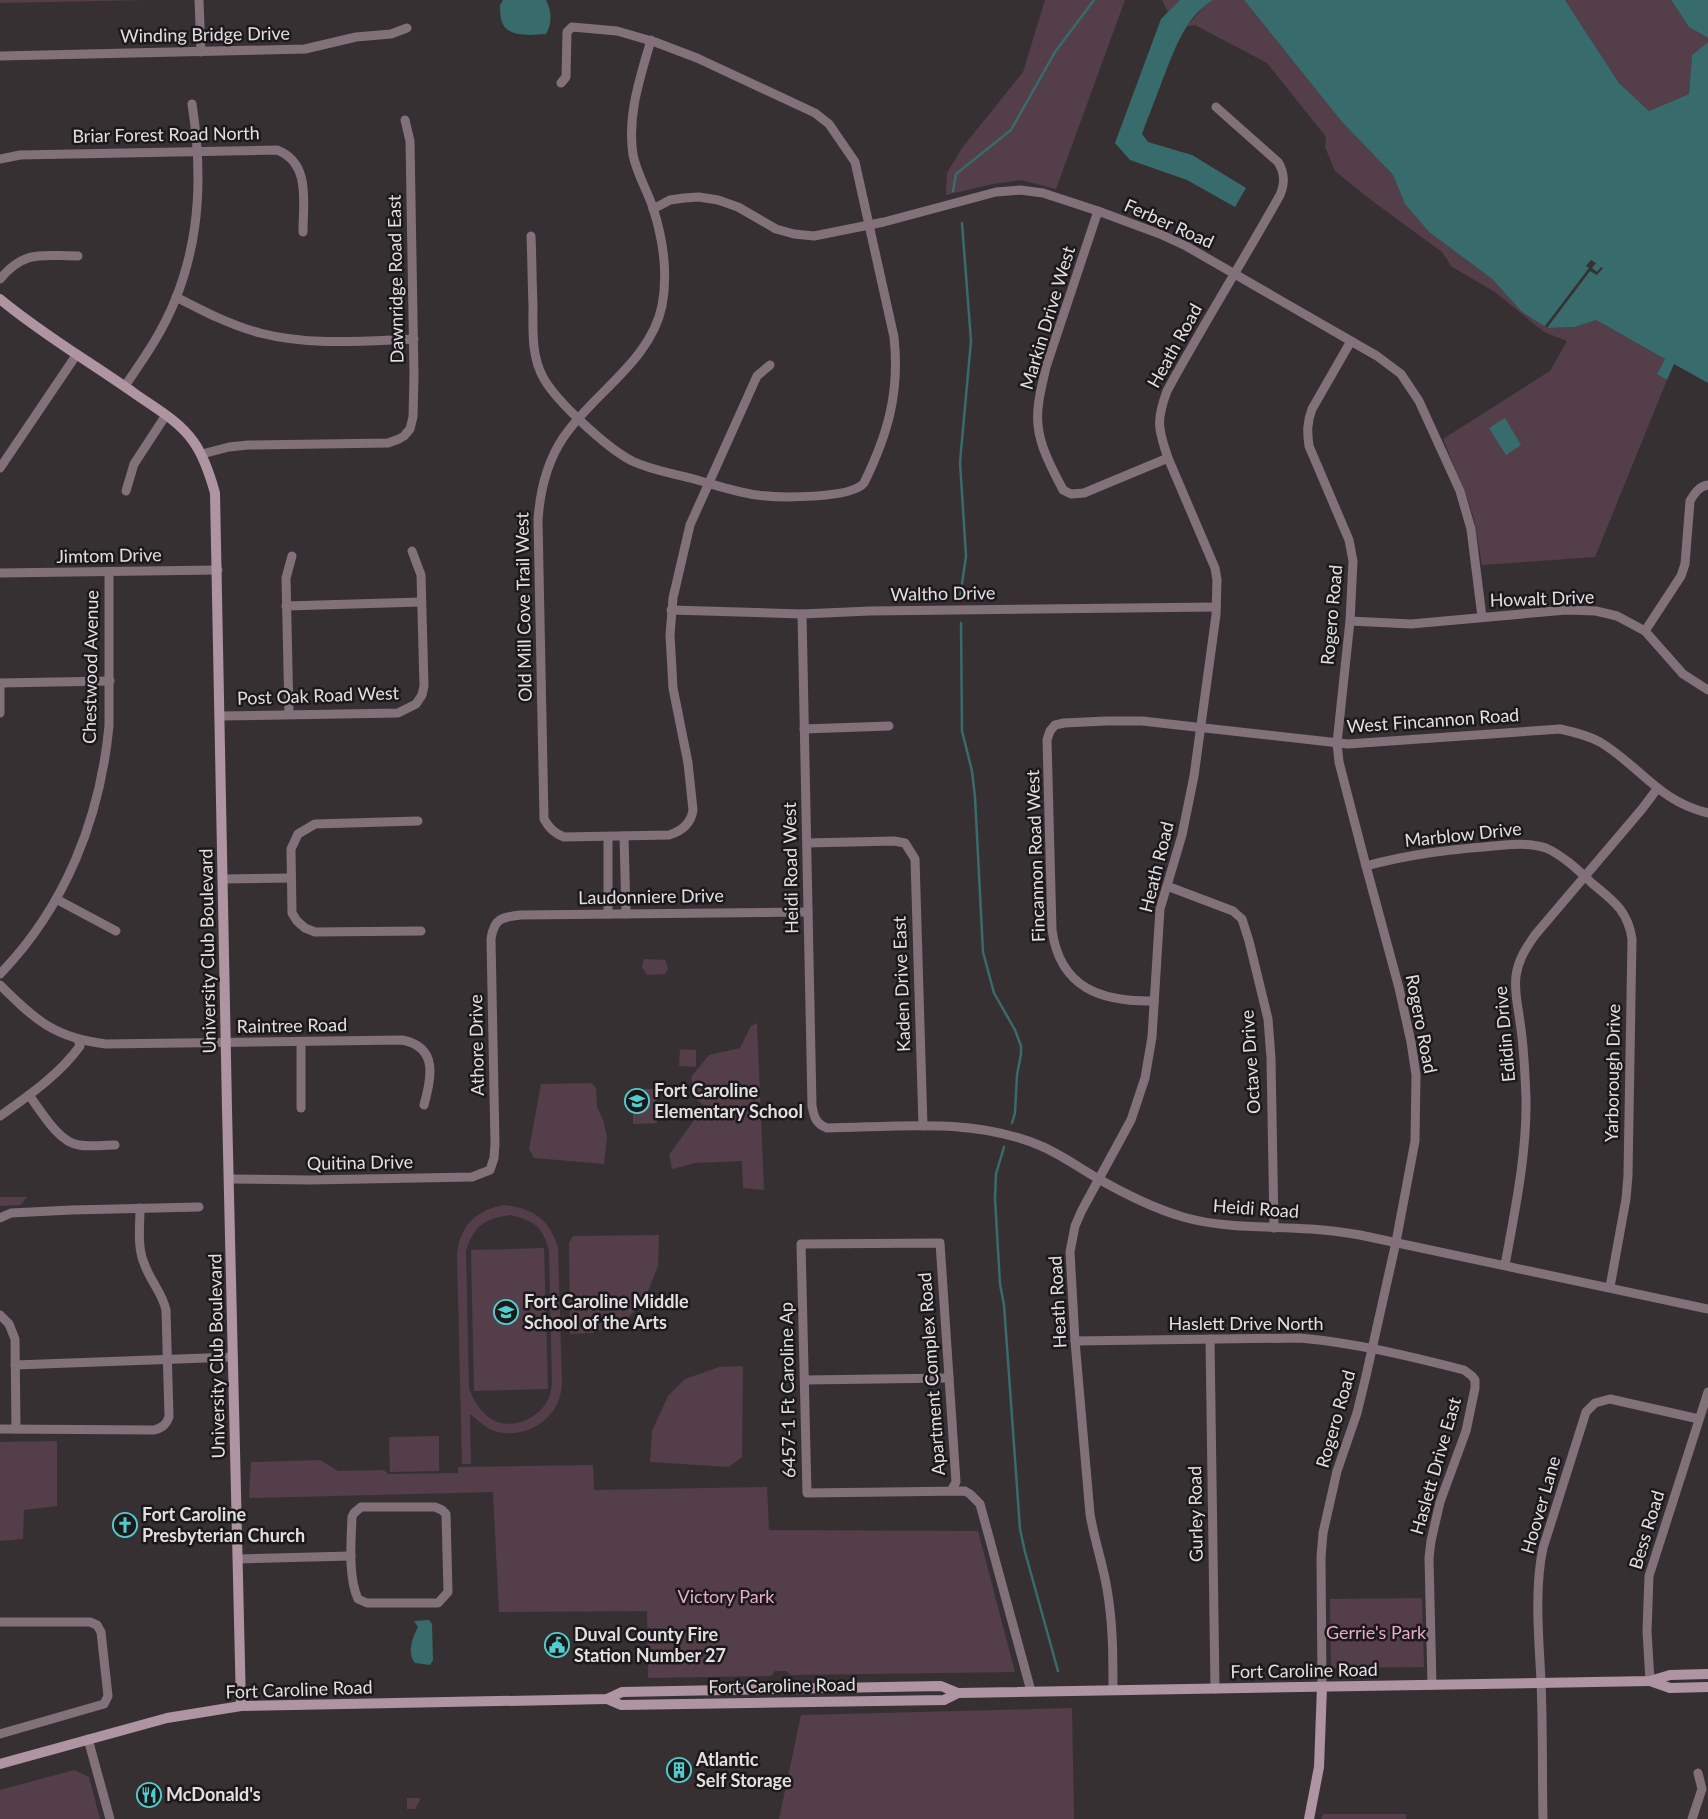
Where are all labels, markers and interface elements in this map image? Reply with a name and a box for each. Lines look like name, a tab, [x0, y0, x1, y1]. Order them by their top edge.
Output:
street label: Winding Bridge Drive	[120, 22, 290, 46]
street label: Briar Forest Road North	[72, 121, 260, 147]
street label: Dawnridge Road East	[383, 194, 407, 364]
street label: Ferber Road	[1121, 194, 1218, 253]
street label: Markin Drive West	[1015, 243, 1079, 392]
street label: Heath Road	[1142, 300, 1206, 391]
street label: Old Mill Cove Trail West	[510, 511, 536, 702]
street label: Jimtom Drive	[56, 543, 162, 567]
street label: Rogero Road	[1316, 564, 1346, 666]
street label: Waltho Drive	[890, 581, 996, 605]
street label: Howalt Drive	[1489, 585, 1595, 611]
street label: Chestwood Avenue	[78, 590, 102, 744]
street label: Post Oak Road West	[237, 681, 400, 709]
street label: West Fincannon Road	[1346, 703, 1520, 737]
street label: Fincannon Road West	[1021, 769, 1049, 943]
street label: Heidi Road West	[778, 801, 802, 934]
street label: Marblow Drive	[1403, 817, 1523, 851]
street label: Heath Road	[1134, 819, 1178, 914]
street label: University Club Boulevard	[194, 848, 220, 1054]
street label: Laudonniere Drive	[578, 884, 724, 908]
street label: Kaden Drive East	[888, 915, 914, 1052]
street label: Rogero Road	[1402, 972, 1442, 1075]
street label: Edidin Drive	[1489, 985, 1519, 1083]
street label: Athore Drive	[464, 994, 488, 1096]
street label: Yarborough Drive	[1600, 1004, 1624, 1142]
street label: Octave Drive	[1235, 1009, 1265, 1115]
street label: Raintree Road	[237, 1013, 347, 1037]
place label: Fort Caroline Elementary School	[654, 1079, 803, 1122]
school or university icon: Fort Caroline Elementary School	[624, 1088, 650, 1114]
street label: Quitina Drive	[307, 1150, 413, 1174]
street label: Heidi Road	[1212, 1194, 1300, 1222]
street label: University Club Boulevard	[203, 1253, 229, 1459]
street label: Heath Road	[1044, 1255, 1070, 1349]
street label: Apartment Complex Road	[913, 1272, 949, 1476]
place label: Fort Caroline Middle School of the Arts	[524, 1290, 689, 1333]
school or university icon: Fort Caroline Middle School of the Arts	[493, 1299, 519, 1325]
street label: 6457-1 Ft Caroline Ap	[774, 1302, 800, 1478]
street label: Haslett Drive North	[1168, 1312, 1324, 1334]
street label: Rogero Road	[1311, 1367, 1359, 1470]
street label: Haslett Drive East	[1405, 1394, 1465, 1537]
street label: Hoover Lane	[1516, 1453, 1564, 1556]
street label: Gurley Road	[1183, 1466, 1207, 1562]
street label: Bess Road	[1624, 1488, 1668, 1572]
place label: Fort Caroline Presbyterian Church	[142, 1503, 305, 1546]
church icon: Fort Caroline Presbyterian Church	[112, 1512, 138, 1538]
park label: Victory Park	[678, 1585, 775, 1607]
park label: Gerrie's Park	[1326, 1621, 1427, 1643]
place label: Duval County Fire Station Number 27	[574, 1623, 726, 1666]
public building icon: Duval County Fire Station Number 27	[544, 1632, 570, 1658]
street label: Fort Caroline Road	[1230, 1658, 1378, 1682]
street label: Fort Caroline Road	[708, 1673, 856, 1697]
street label: Fort Caroline Road	[225, 1675, 373, 1703]
place label: Atlantic Self Storage	[695, 1748, 792, 1791]
building icon: Atlantic Self Storage	[666, 1757, 692, 1783]
restaurant icon: McDonald's	[136, 1782, 162, 1808]
place label: McDonald's	[166, 1783, 261, 1805]

